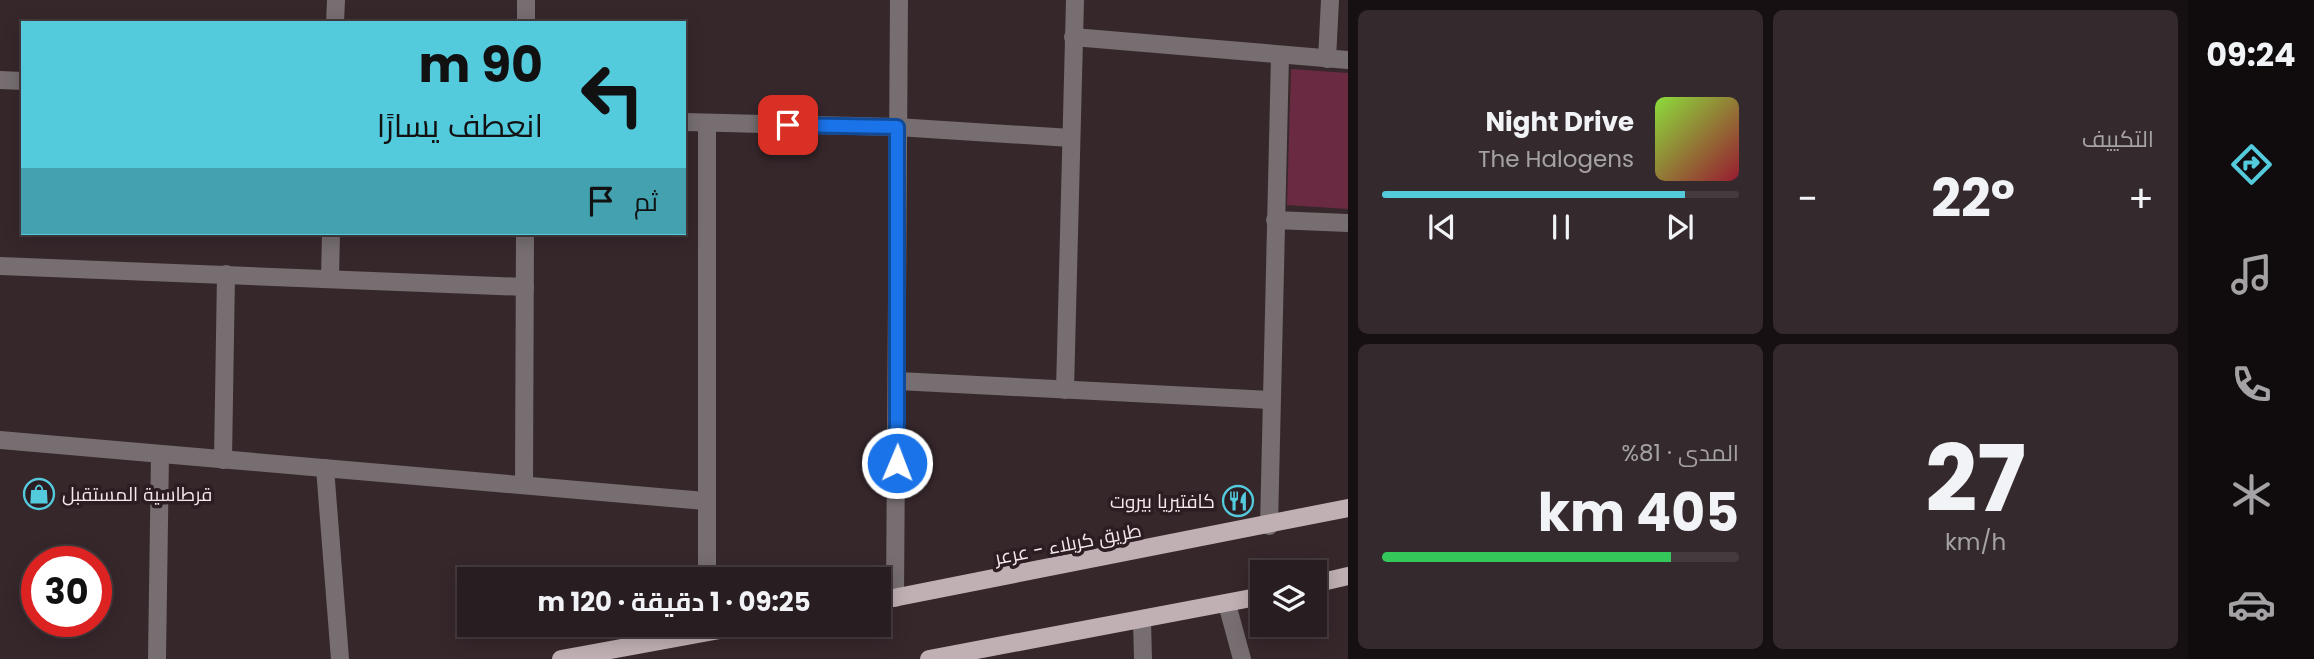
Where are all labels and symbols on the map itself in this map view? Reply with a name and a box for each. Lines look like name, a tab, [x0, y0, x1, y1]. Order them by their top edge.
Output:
pin	[758, 95, 818, 155]
position arrow	[860, 426, 934, 500]
shop icon: قرطاسية المستقبل	[22, 477, 56, 511]
place label: قرطاسية المستقبل	[62, 481, 212, 508]
restaurant icon: كافتيريا بيروت	[1221, 484, 1255, 518]
place label: كافتيريا بيروت	[1110, 488, 1215, 515]
street label: طريق كربلاء - عرعر	[991, 517, 1144, 572]
speed limit sign: 30	[21, 546, 112, 637]

